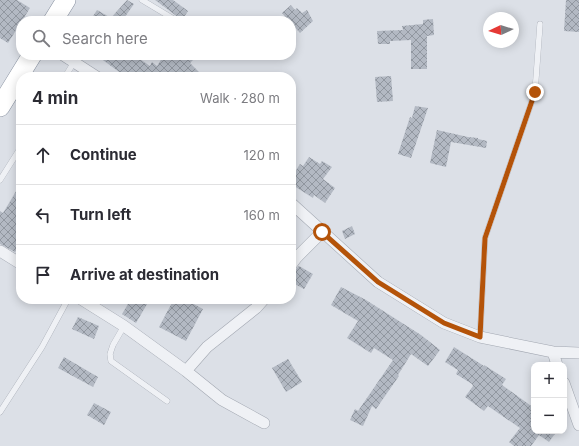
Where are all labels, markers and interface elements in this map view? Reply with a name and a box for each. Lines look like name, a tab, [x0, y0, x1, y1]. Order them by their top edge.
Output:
north arrow	[483, 12, 519, 48]
search box	[16, 16, 296, 60]
icon: search	[30, 27, 52, 49]
text: Search here	[62, 29, 148, 48]
route end	[526, 83, 544, 101]
text: 4 min	[32, 88, 78, 108]
text: Walk · 280 m	[200, 90, 280, 106]
icon: ahead	[32, 144, 54, 166]
text: Continue	[70, 145, 137, 164]
text: 120 m	[244, 147, 280, 163]
icon: left	[32, 204, 54, 226]
text: Turn left	[70, 205, 131, 224]
text: 160 m	[243, 207, 280, 223]
route start	[313, 223, 331, 241]
icon: arrive	[32, 264, 54, 286]
text: Arrive at destination	[70, 265, 219, 284]
map controls	[531, 362, 567, 434]
button: +	[531, 362, 567, 398]
button: −	[531, 398, 567, 434]

